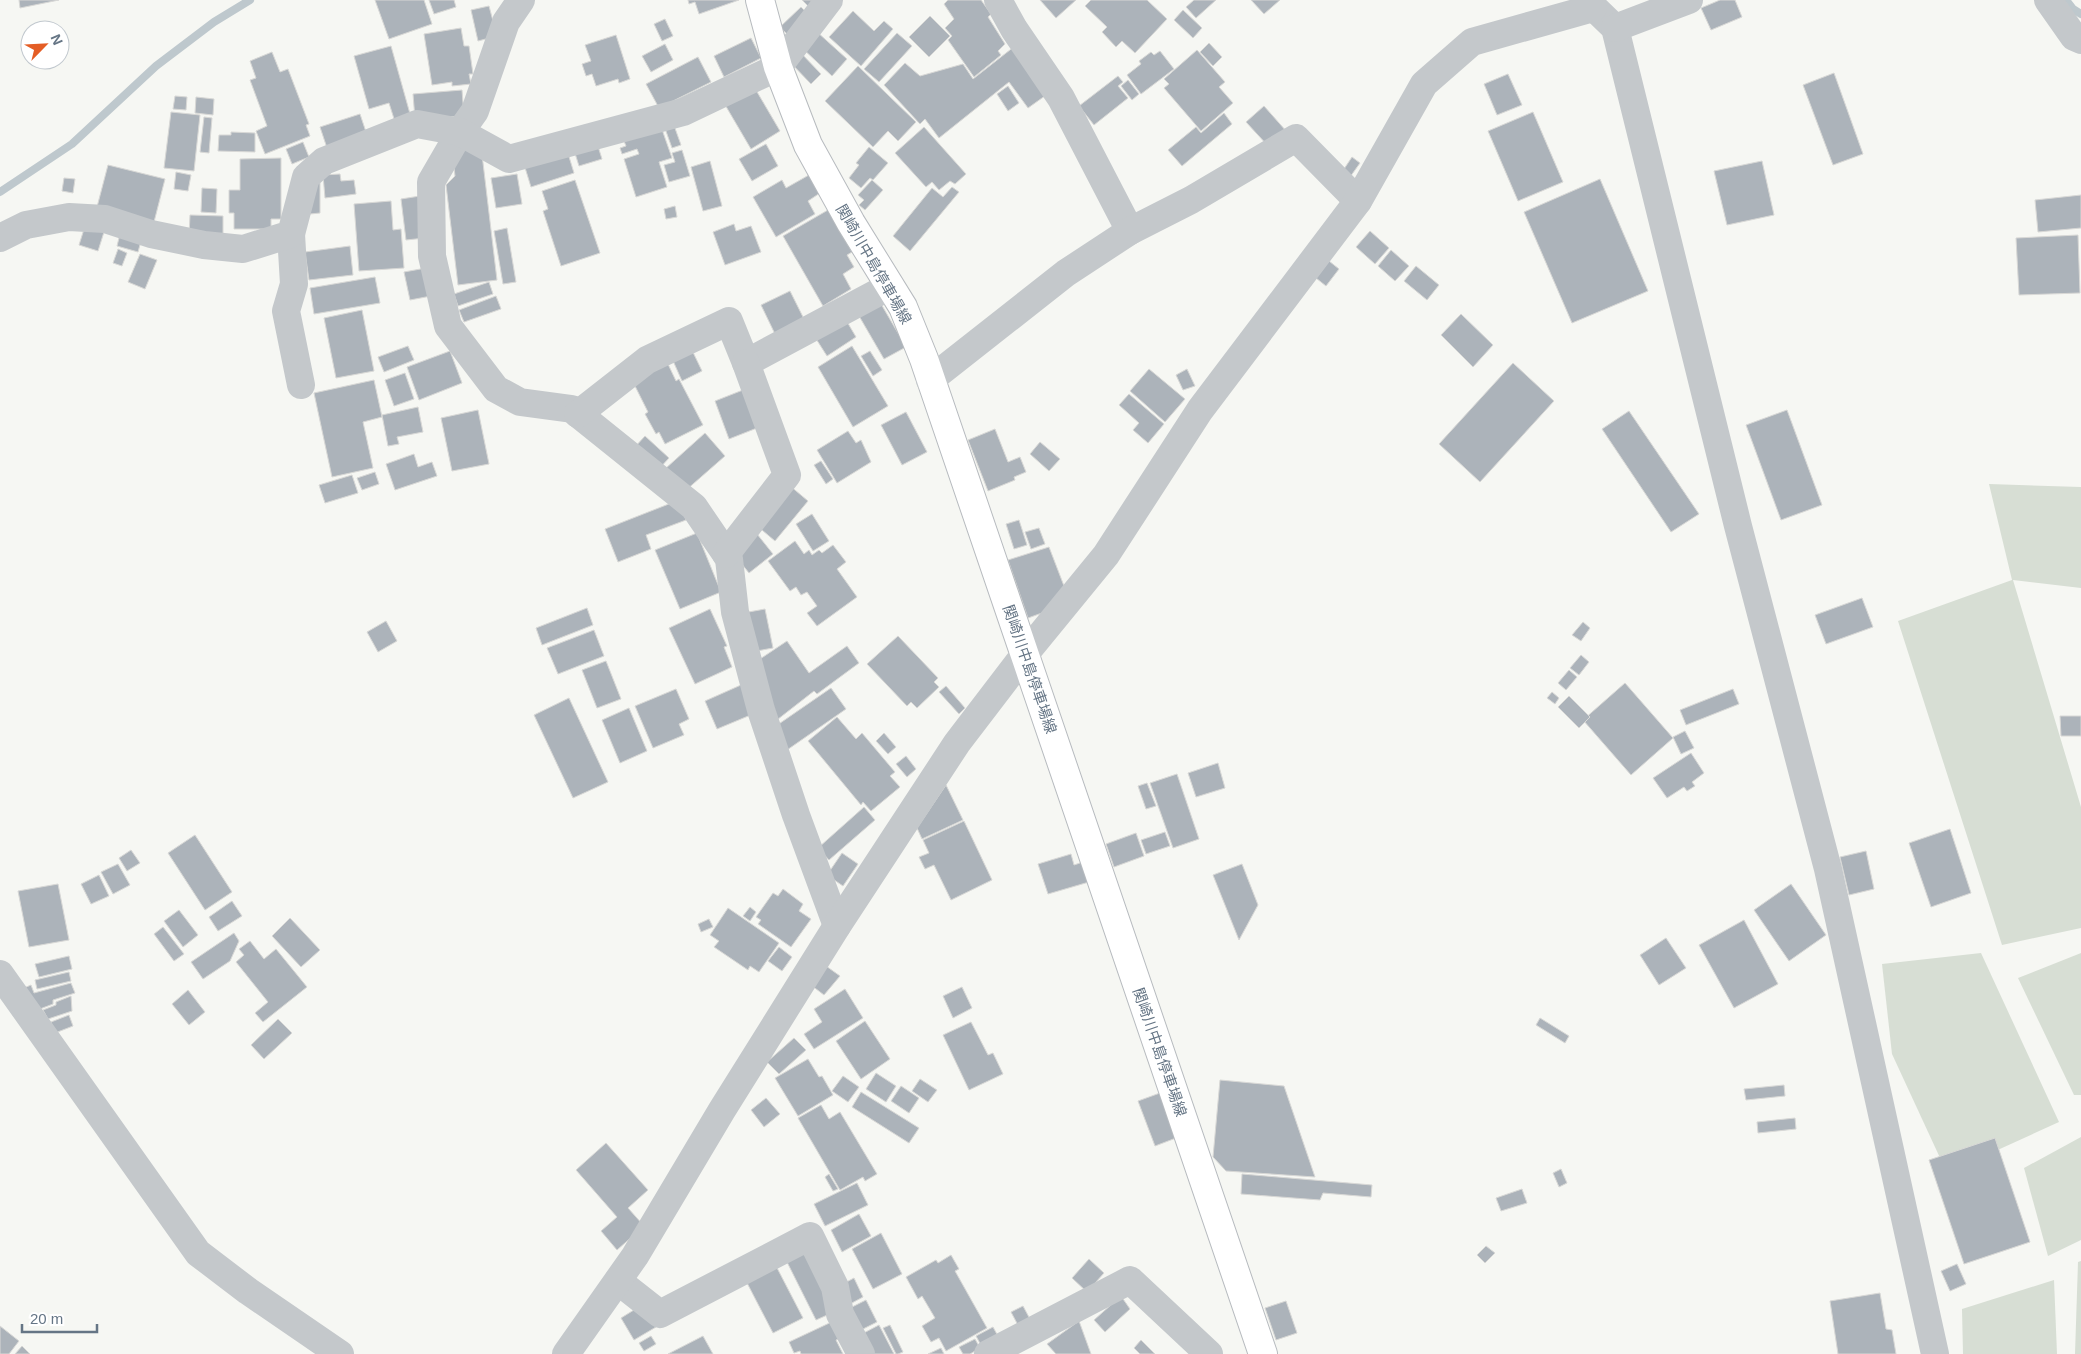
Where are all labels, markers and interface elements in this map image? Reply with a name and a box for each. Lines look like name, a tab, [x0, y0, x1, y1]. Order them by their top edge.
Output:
north arrow	[20, 20, 70, 70]
text: N	[48, 32, 66, 48]
street label: 関崎川中島停車場線	[833, 201, 915, 327]
street label: 関崎川中島停車場線	[1000, 602, 1060, 736]
street label: 関崎川中島停車場線	[1130, 985, 1190, 1119]
scale bar	[22, 1302, 98, 1334]
text: 20 m	[30, 1310, 63, 1327]

